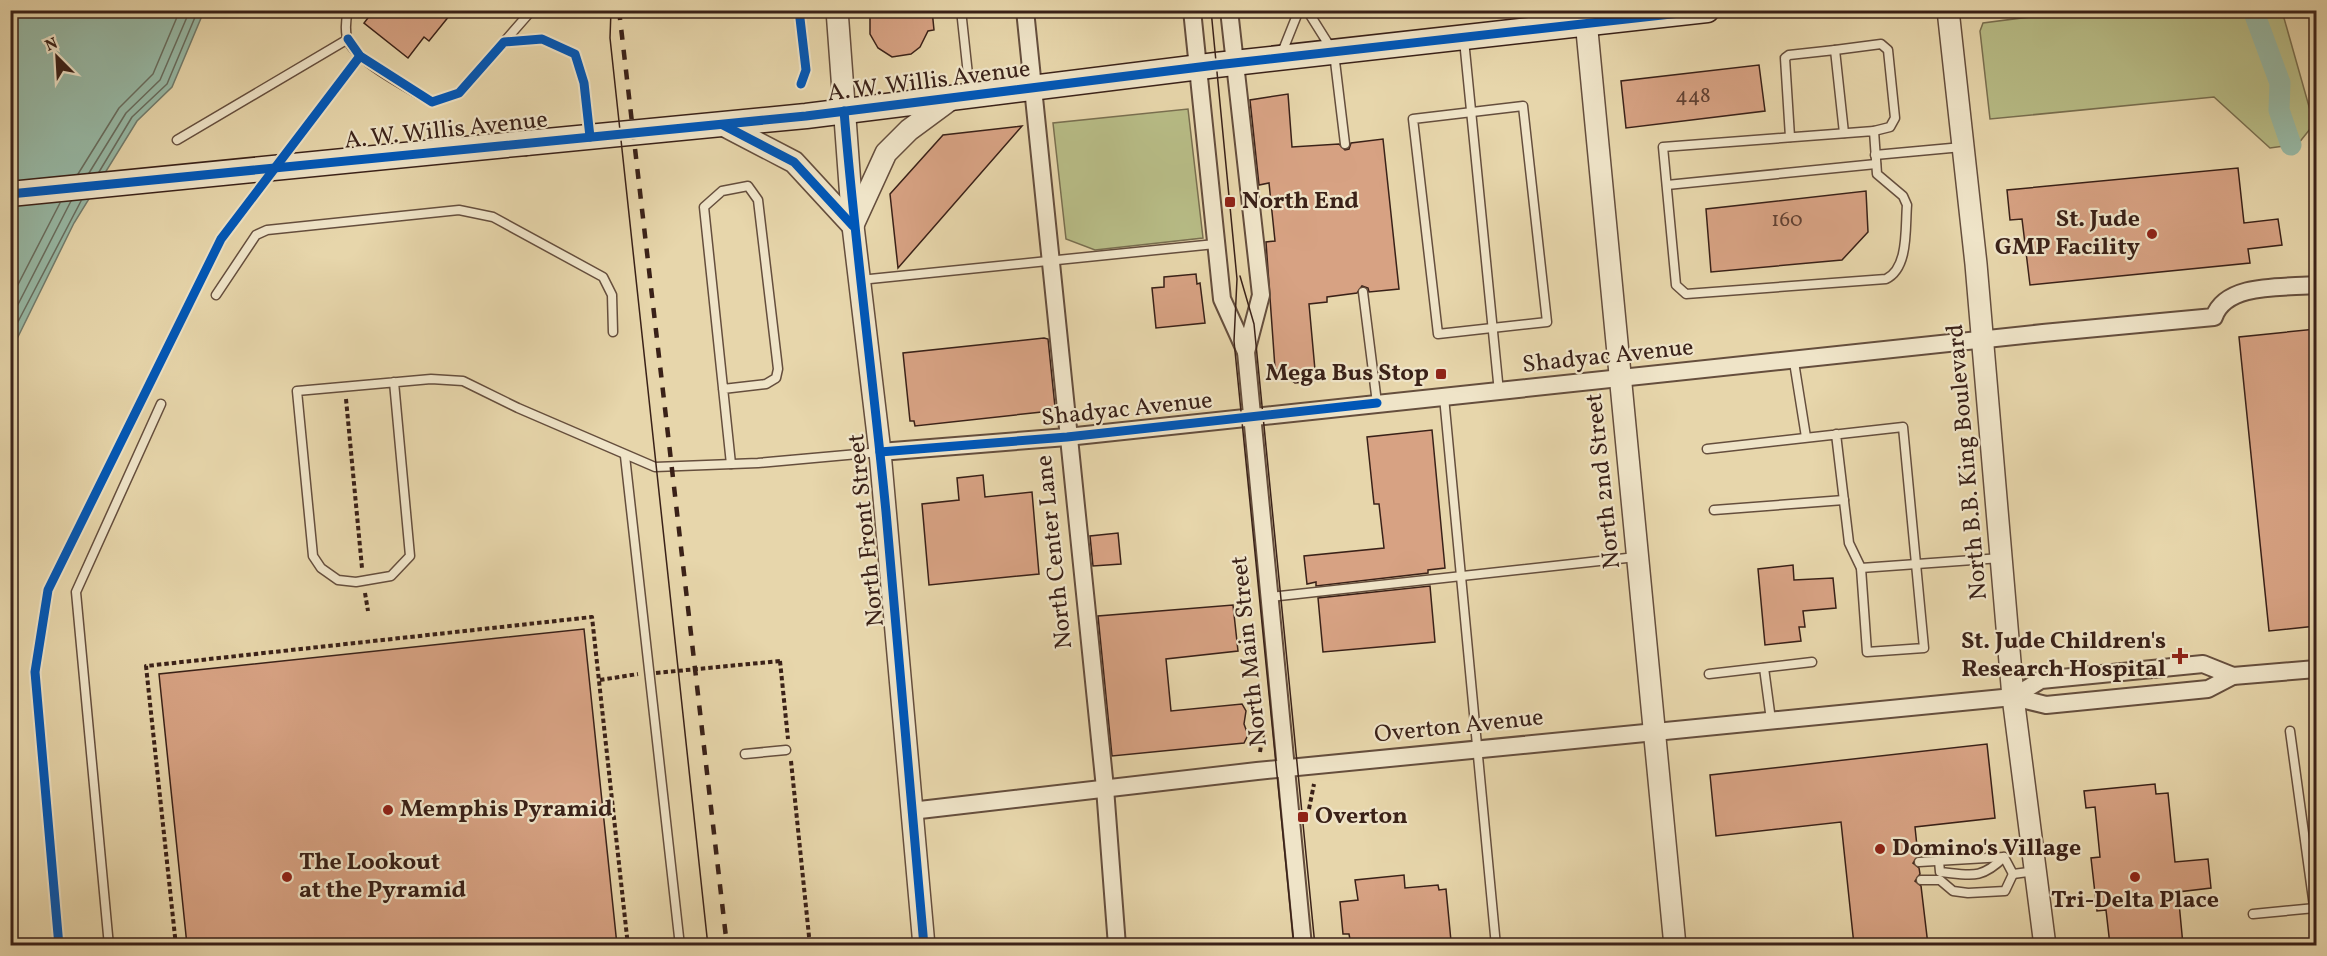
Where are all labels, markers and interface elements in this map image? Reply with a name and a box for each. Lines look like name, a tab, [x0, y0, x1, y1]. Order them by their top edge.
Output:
north arrow	[27, 27, 87, 87]
text: N	[42, 33, 62, 58]
street label: A. W. Willis Avenue	[826, 53, 1032, 111]
house number: 448	[1675, 82, 1711, 111]
street label: A. W. Willis Avenue	[343, 103, 549, 159]
place label: North End	[1242, 185, 1359, 219]
marker: North End	[1223, 195, 1237, 209]
place label: St. Jude GMP Facility	[1995, 203, 2141, 265]
house number: 160	[1771, 206, 1803, 235]
marker: St. Jude GMP Facility	[2145, 227, 2159, 241]
street label: North B.B. King Boulevard	[1939, 323, 1997, 601]
street label: Shadyac Avenue	[1521, 331, 1695, 383]
place label: Mega Bus Stop	[1265, 357, 1429, 391]
marker: Mega Bus Stop	[1434, 367, 1448, 381]
street label: Shadyac Avenue	[1040, 384, 1214, 436]
street label: North 2nd Street	[1578, 391, 1630, 571]
street label: North Front Street	[840, 432, 894, 628]
street label: North Center Lane	[1028, 453, 1082, 651]
street label: North Main Street	[1223, 554, 1277, 748]
place label: St. Jude Children's Research Hospital	[1961, 625, 2166, 687]
marker: St. Jude Children's Research Hospital	[2171, 647, 2189, 665]
street label: Overton Avenue	[1373, 701, 1545, 753]
place label: Memphis Pyramid	[400, 793, 613, 827]
place label: Overton	[1315, 800, 1408, 834]
marker: Memphis Pyramid	[381, 803, 395, 817]
marker: Overton	[1296, 810, 1310, 824]
place label: Domino's Village	[1892, 832, 2081, 866]
marker: Domino's Village	[1873, 842, 1887, 856]
place label: The Lookout at the Pyramid	[299, 846, 467, 908]
marker: The Lookout at the Pyramid	[280, 870, 294, 884]
marker: Tri-Delta Place	[2128, 870, 2142, 884]
place label: Tri-Delta Place	[2051, 884, 2219, 918]

